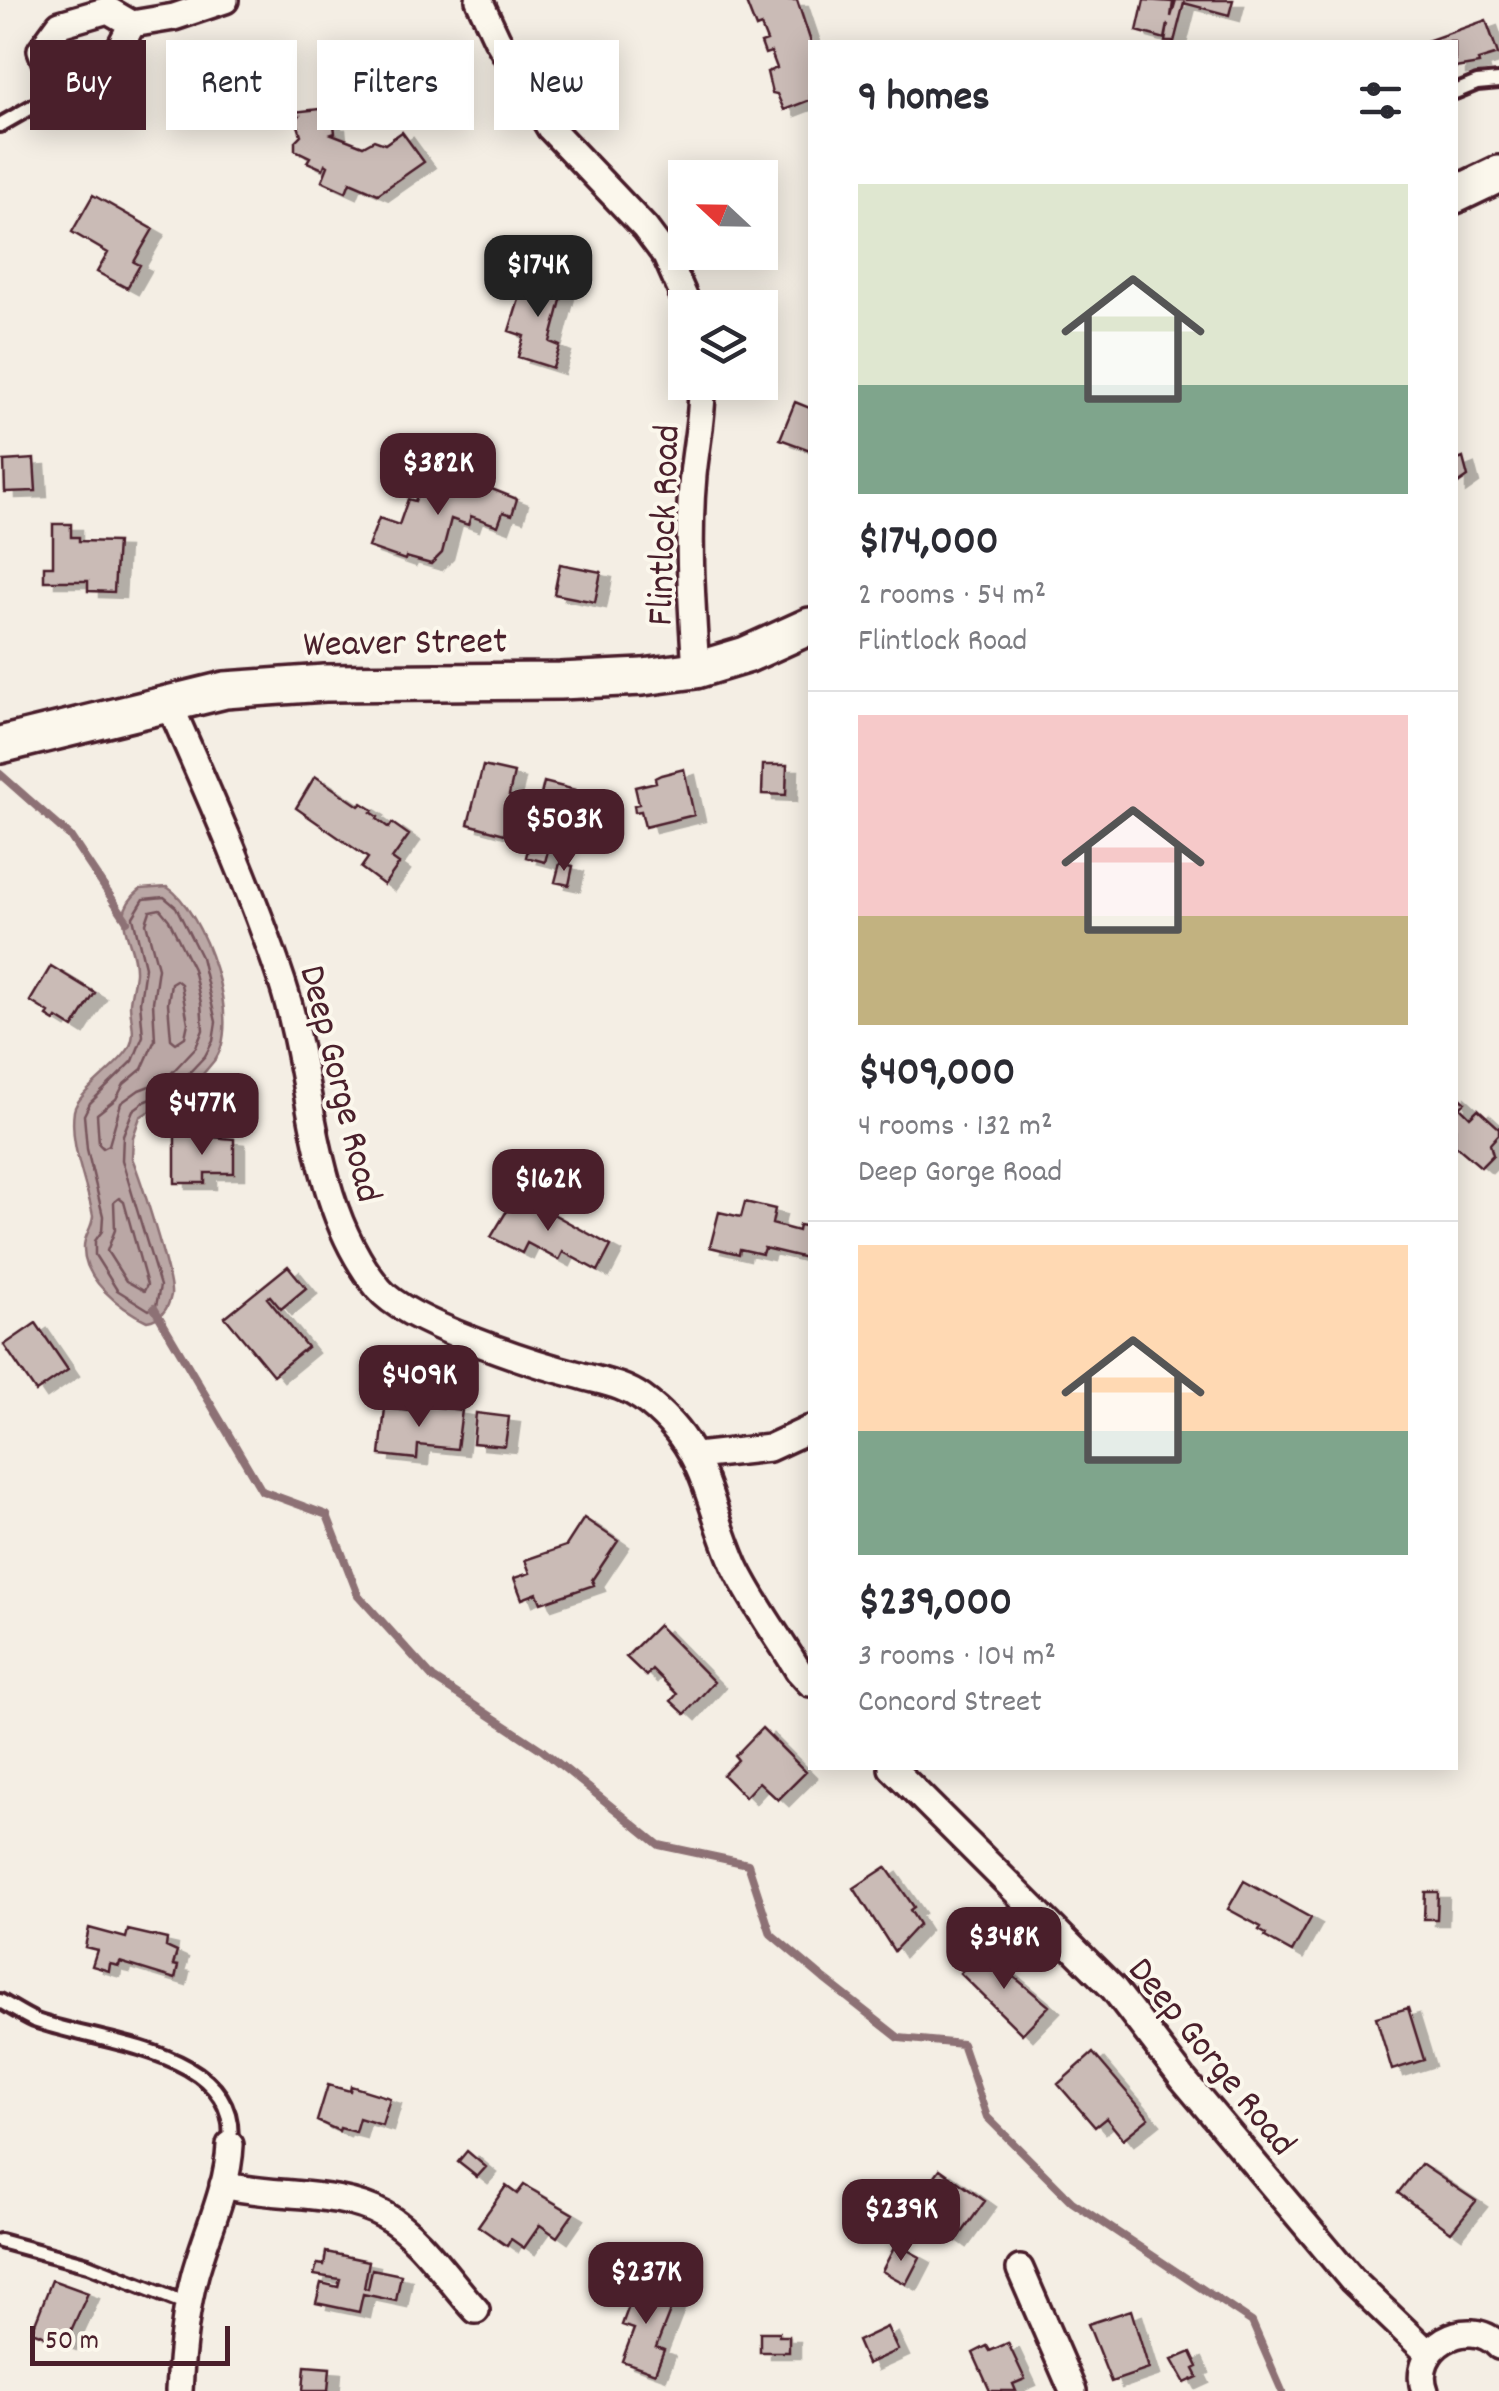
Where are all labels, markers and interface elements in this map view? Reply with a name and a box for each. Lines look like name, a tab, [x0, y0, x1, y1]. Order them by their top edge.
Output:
chip: Buy	[30, 40, 146, 130]
chip: Rent	[166, 40, 297, 130]
chip: Filters	[317, 40, 474, 130]
chip: New	[494, 40, 619, 130]
text: 9 homes	[858, 70, 990, 130]
icon: filters	[1353, 73, 1408, 128]
north arrow	[668, 160, 778, 270]
map controls	[668, 160, 778, 400]
pin: $174K	[468, 235, 608, 320]
text: $174K	[506, 244, 570, 290]
icon: home	[1043, 249, 1223, 429]
button: layers	[668, 290, 778, 400]
street label: Flintlock Road	[636, 424, 697, 627]
pin: $382K	[368, 433, 508, 518]
text: $382K	[402, 442, 474, 488]
text: $174,000	[858, 514, 999, 574]
text: 2 rooms · 54 m²	[858, 574, 1046, 620]
street label: Weaver Street	[303, 616, 508, 675]
text: Flintlock Road	[858, 620, 1027, 666]
icon: home	[1043, 780, 1223, 960]
pin: $503K	[494, 789, 634, 874]
text: $503K	[525, 798, 603, 844]
street label: Deep Gorge Road	[282, 960, 394, 1209]
text: $409,000	[858, 1045, 1016, 1105]
pin: $477K	[132, 1073, 272, 1158]
text: $477K	[168, 1082, 236, 1128]
text: 4 rooms · 132 m²	[858, 1105, 1053, 1151]
pin: $162K	[478, 1149, 618, 1234]
text: Deep Gorge Road	[858, 1151, 1062, 1197]
text: $162K	[514, 1158, 582, 1204]
icon: home	[1043, 1310, 1223, 1490]
pin: $409K	[349, 1345, 489, 1430]
text: $409K	[381, 1354, 457, 1400]
text: $239,000	[858, 1575, 1012, 1635]
text: 3 rooms · 104 m²	[858, 1635, 1056, 1681]
text: Concord Street	[858, 1681, 1042, 1727]
pin: $348K	[934, 1907, 1074, 1992]
text: $348K	[968, 1916, 1040, 1962]
street label: Deep Gorge Road	[1112, 1947, 1307, 2170]
pin: $239K	[831, 2179, 971, 2264]
text: $239K	[864, 2188, 938, 2234]
pin: $237K	[576, 2242, 716, 2327]
text: $237K	[610, 2251, 682, 2297]
scale bar	[30, 2321, 230, 2366]
text: 50 m	[45, 2323, 99, 2363]

